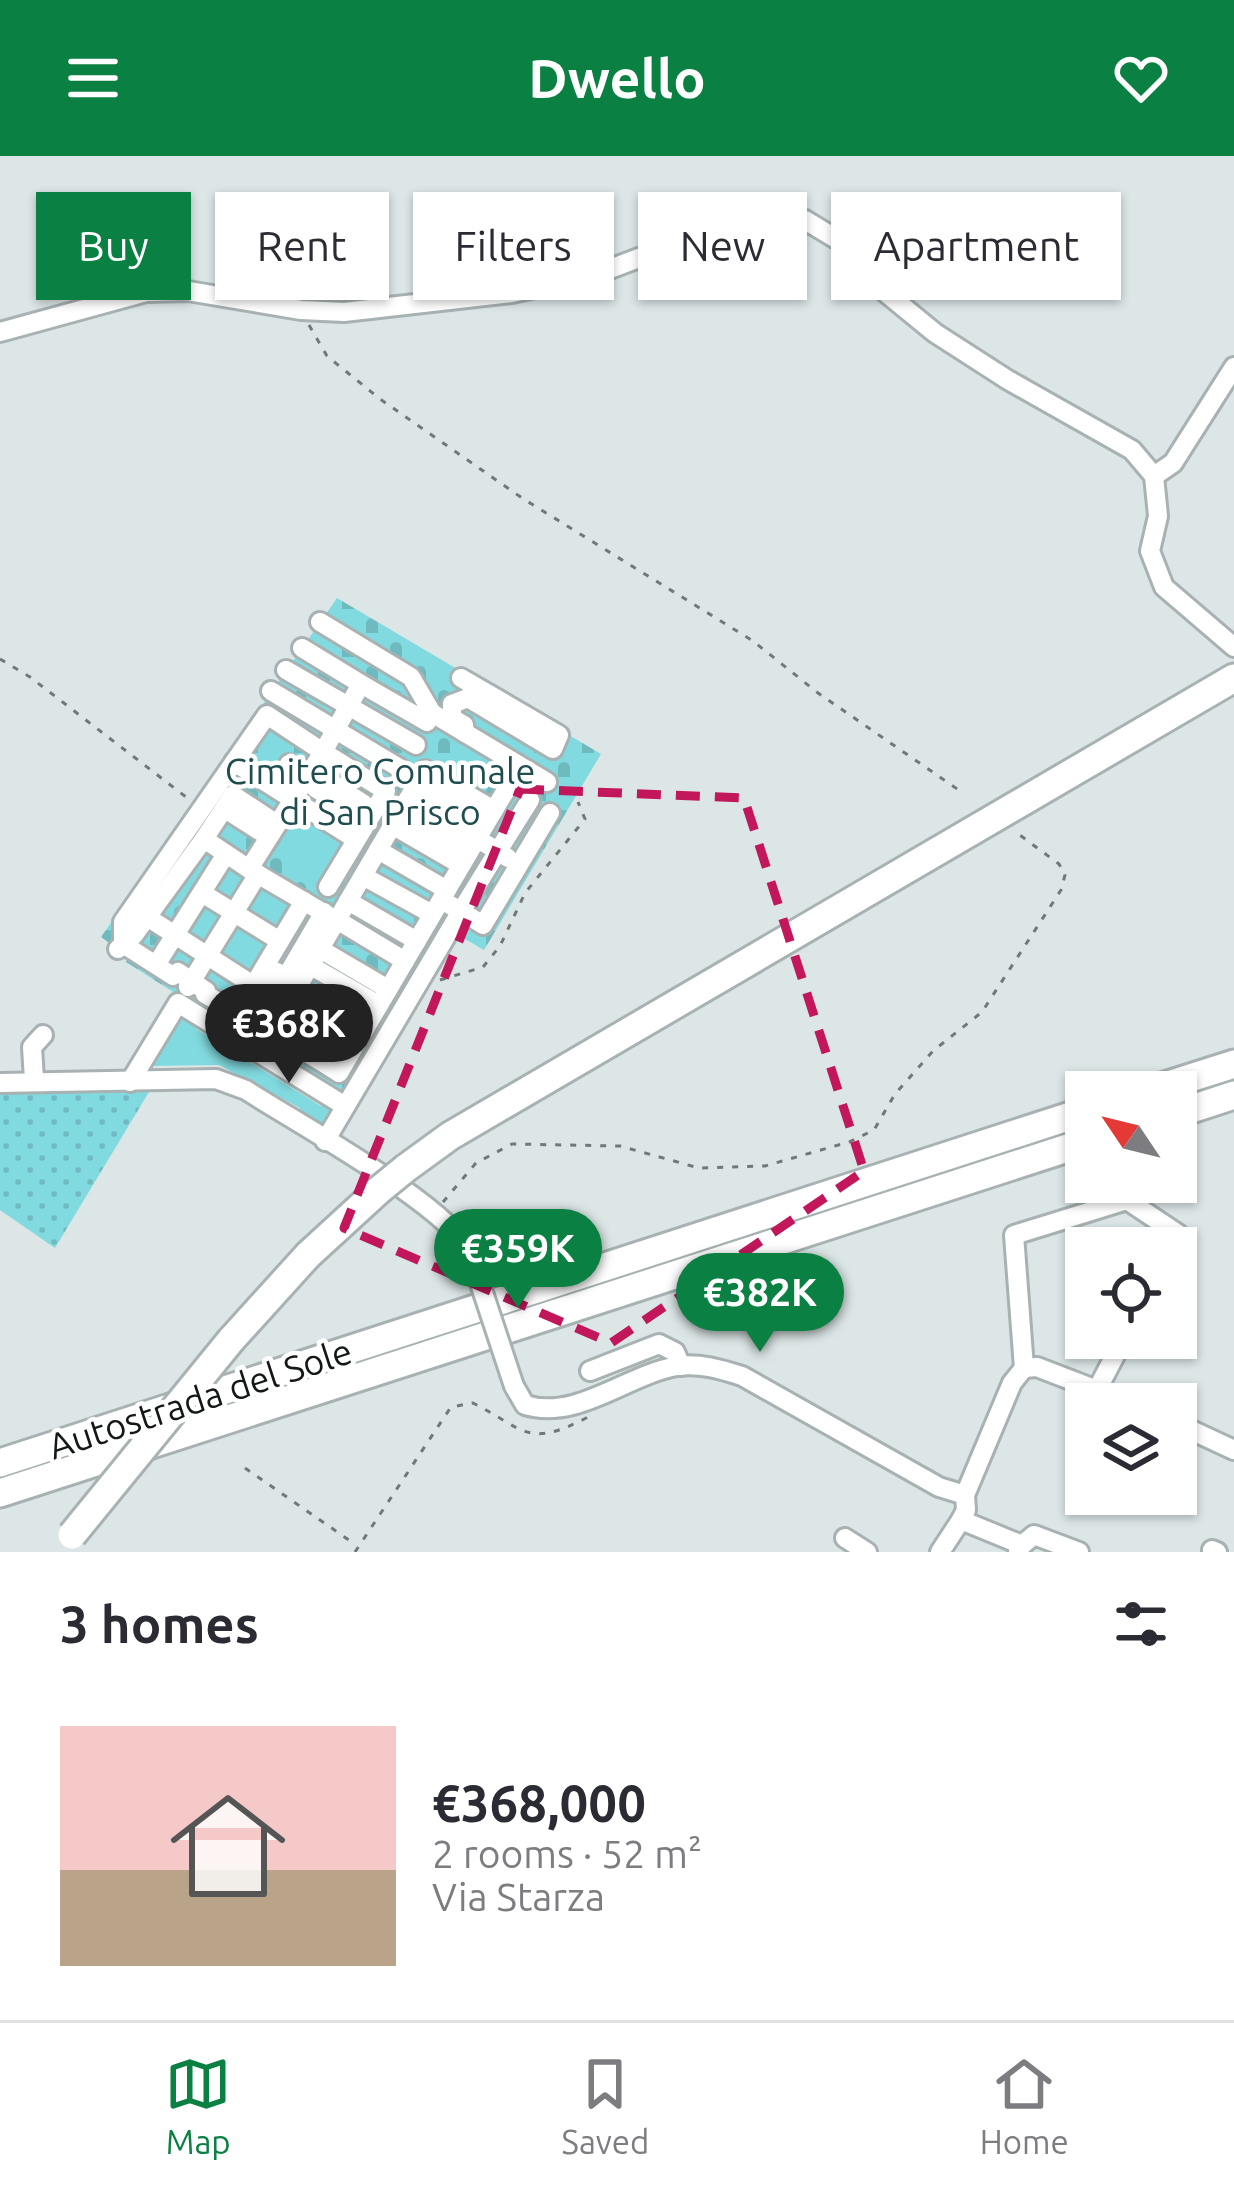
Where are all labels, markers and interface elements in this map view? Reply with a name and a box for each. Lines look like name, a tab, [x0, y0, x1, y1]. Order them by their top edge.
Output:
icon: menu	[60, 45, 126, 111]
icon: heart	[1108, 45, 1174, 111]
text: Dwello	[528, 48, 706, 108]
chip: Buy	[36, 192, 191, 300]
chip: Rent	[215, 192, 389, 300]
chip: Filters	[413, 192, 614, 300]
chip: New	[638, 192, 807, 300]
chip: Apartment	[831, 192, 1121, 300]
park label: Cimitero Comunale di San Prisco	[225, 750, 535, 832]
pin: €368K	[205, 984, 373, 1086]
text: €368K	[232, 1001, 346, 1044]
north arrow	[1065, 1071, 1197, 1203]
map controls	[1065, 1071, 1197, 1515]
pin: €359K	[434, 1209, 602, 1311]
text: €359K	[461, 1226, 575, 1269]
button: locate	[1065, 1227, 1197, 1359]
pin: €382K	[676, 1253, 844, 1355]
text: €382K	[703, 1270, 817, 1313]
street label: Autostrada del Sole	[43, 1330, 357, 1466]
button: layers	[1065, 1383, 1197, 1515]
icon: filters	[1108, 1591, 1174, 1657]
text: 3 homes	[60, 1595, 259, 1653]
icon: home	[156, 1774, 300, 1918]
text: €368,000	[432, 1774, 646, 1832]
text: 2 rooms · 52 m²	[432, 1832, 702, 1875]
text: Via Starza	[432, 1875, 605, 1918]
tab: Map	[165, 2051, 231, 2160]
tab: Saved	[562, 2051, 649, 2160]
tab: Home	[980, 2051, 1069, 2160]

